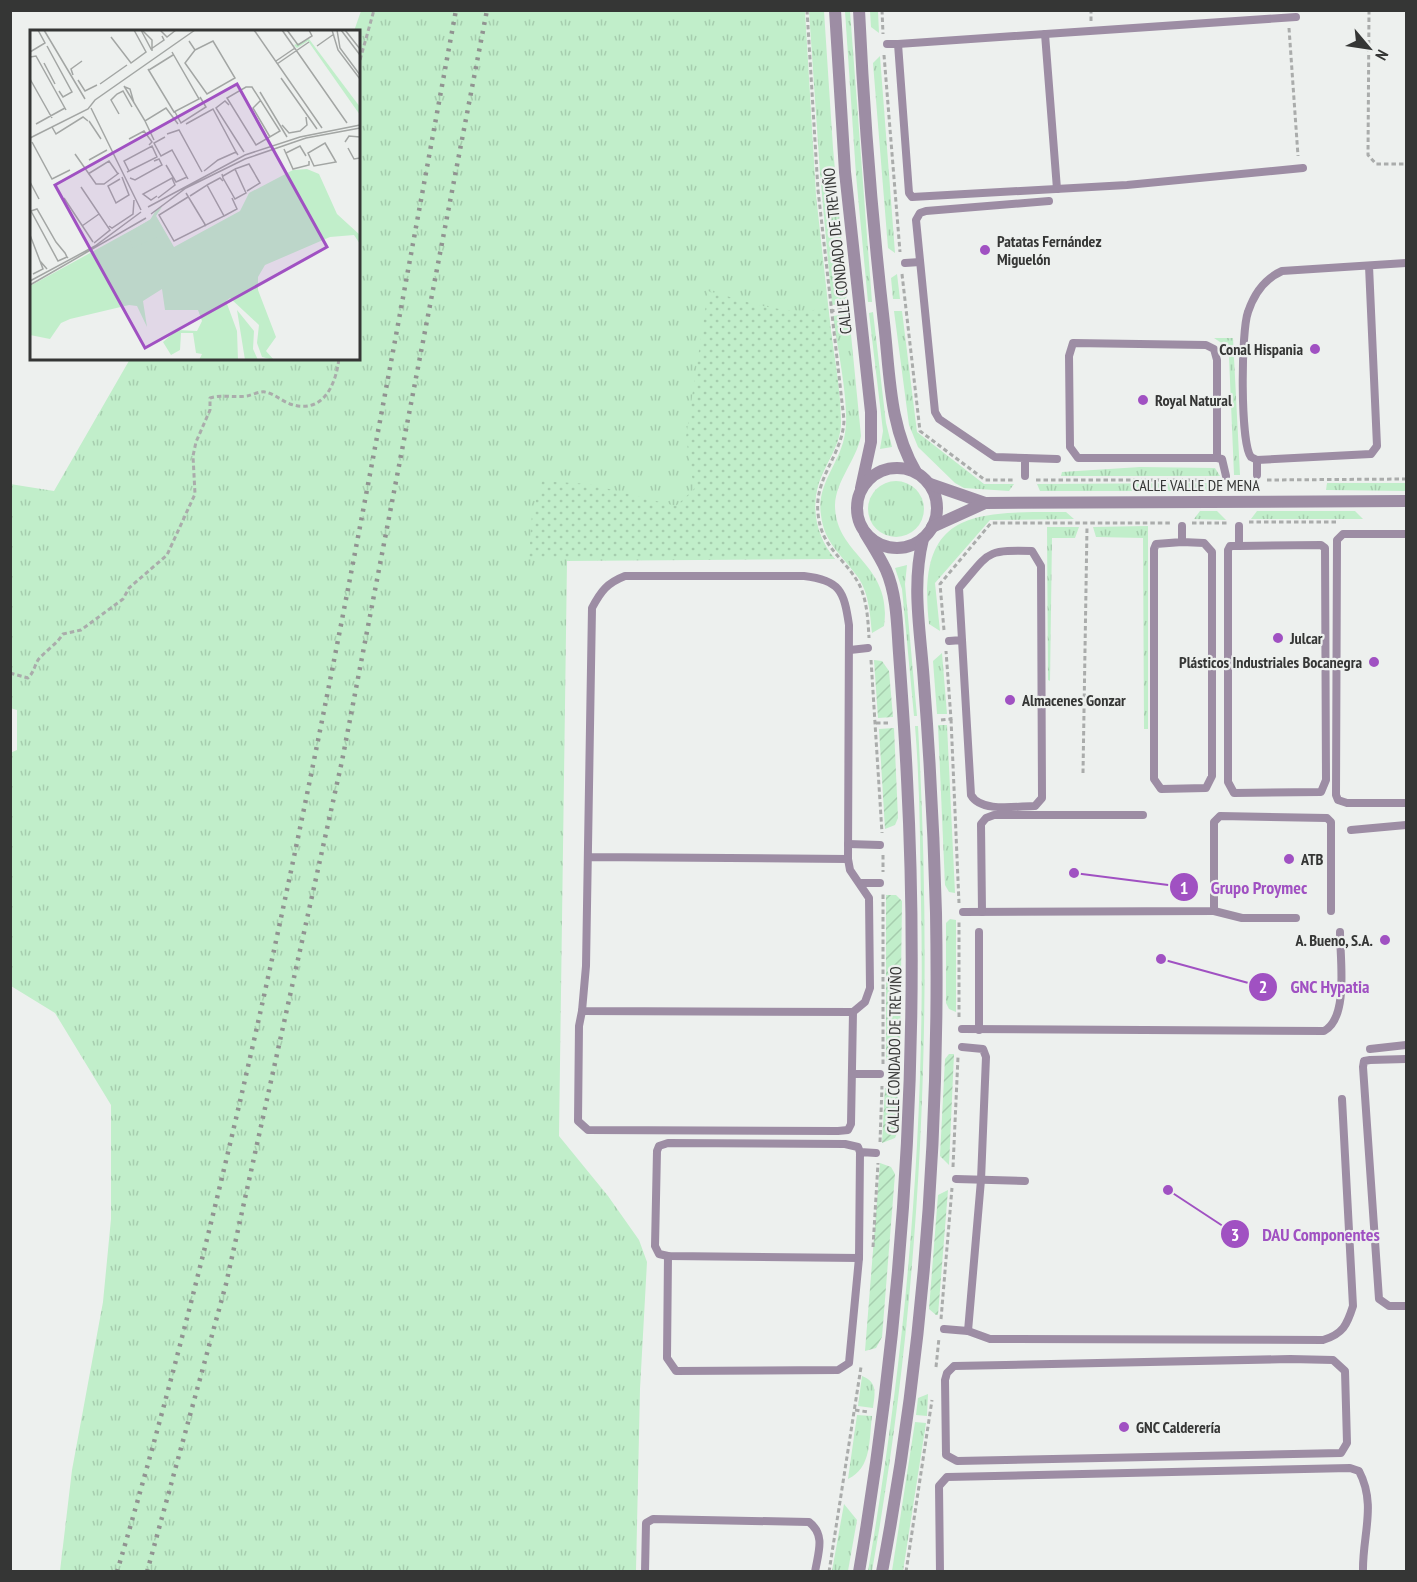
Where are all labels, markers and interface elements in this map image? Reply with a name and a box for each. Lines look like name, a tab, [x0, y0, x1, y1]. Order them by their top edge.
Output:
north arrow	[1339, 18, 1399, 78]
inset map	[30, 30, 360, 360]
text: N	[1371, 47, 1393, 64]
street label: CALLE CONDADO DE TREVIÑO	[818, 167, 856, 335]
place label: Patatas Fernández Miguelón	[997, 231, 1102, 269]
marker: Patatas Fernández Miguelón	[978, 243, 992, 257]
place label: Conal Hispania	[1219, 339, 1303, 359]
marker: Conal Hispania	[1308, 342, 1322, 356]
place label: Royal Natural	[1155, 390, 1232, 410]
marker: Royal Natural	[1136, 393, 1150, 407]
street label: CALLE VALLE DE MENA	[1132, 475, 1260, 495]
place label: Julcar	[1289, 628, 1323, 648]
marker: Julcar	[1271, 631, 1285, 645]
place label: Plásticos Industriales Bocanegra	[1179, 652, 1362, 672]
marker: Plásticos Industriales Bocanegra	[1367, 655, 1381, 669]
place label: Almacenes Gonzar	[1021, 690, 1126, 710]
marker: Almacenes Gonzar	[1003, 693, 1017, 707]
place label: ATB	[1300, 849, 1324, 869]
marker: ATB	[1282, 852, 1296, 866]
callout: Grupo Proymec	[1169, 869, 1320, 905]
text: 1	[1180, 876, 1188, 899]
text: Grupo Proymec	[1211, 876, 1308, 899]
place label: A. Bueno, S.A.	[1294, 930, 1373, 950]
marker: A. Bueno, S.A.	[1378, 933, 1392, 947]
street label: CALLE CONDADO DE TREVIÑO	[883, 966, 905, 1134]
callout: GNC Hypatia	[1248, 969, 1381, 1005]
text: 2	[1259, 975, 1267, 998]
text: GNC Hypatia	[1290, 975, 1370, 998]
callout: DAU Componentes	[1220, 1216, 1392, 1252]
text: 3	[1231, 1223, 1239, 1246]
text: DAU Componentes	[1262, 1223, 1380, 1246]
place label: GNC Calderería	[1136, 1417, 1221, 1437]
marker: GNC Calderería	[1117, 1420, 1131, 1434]

